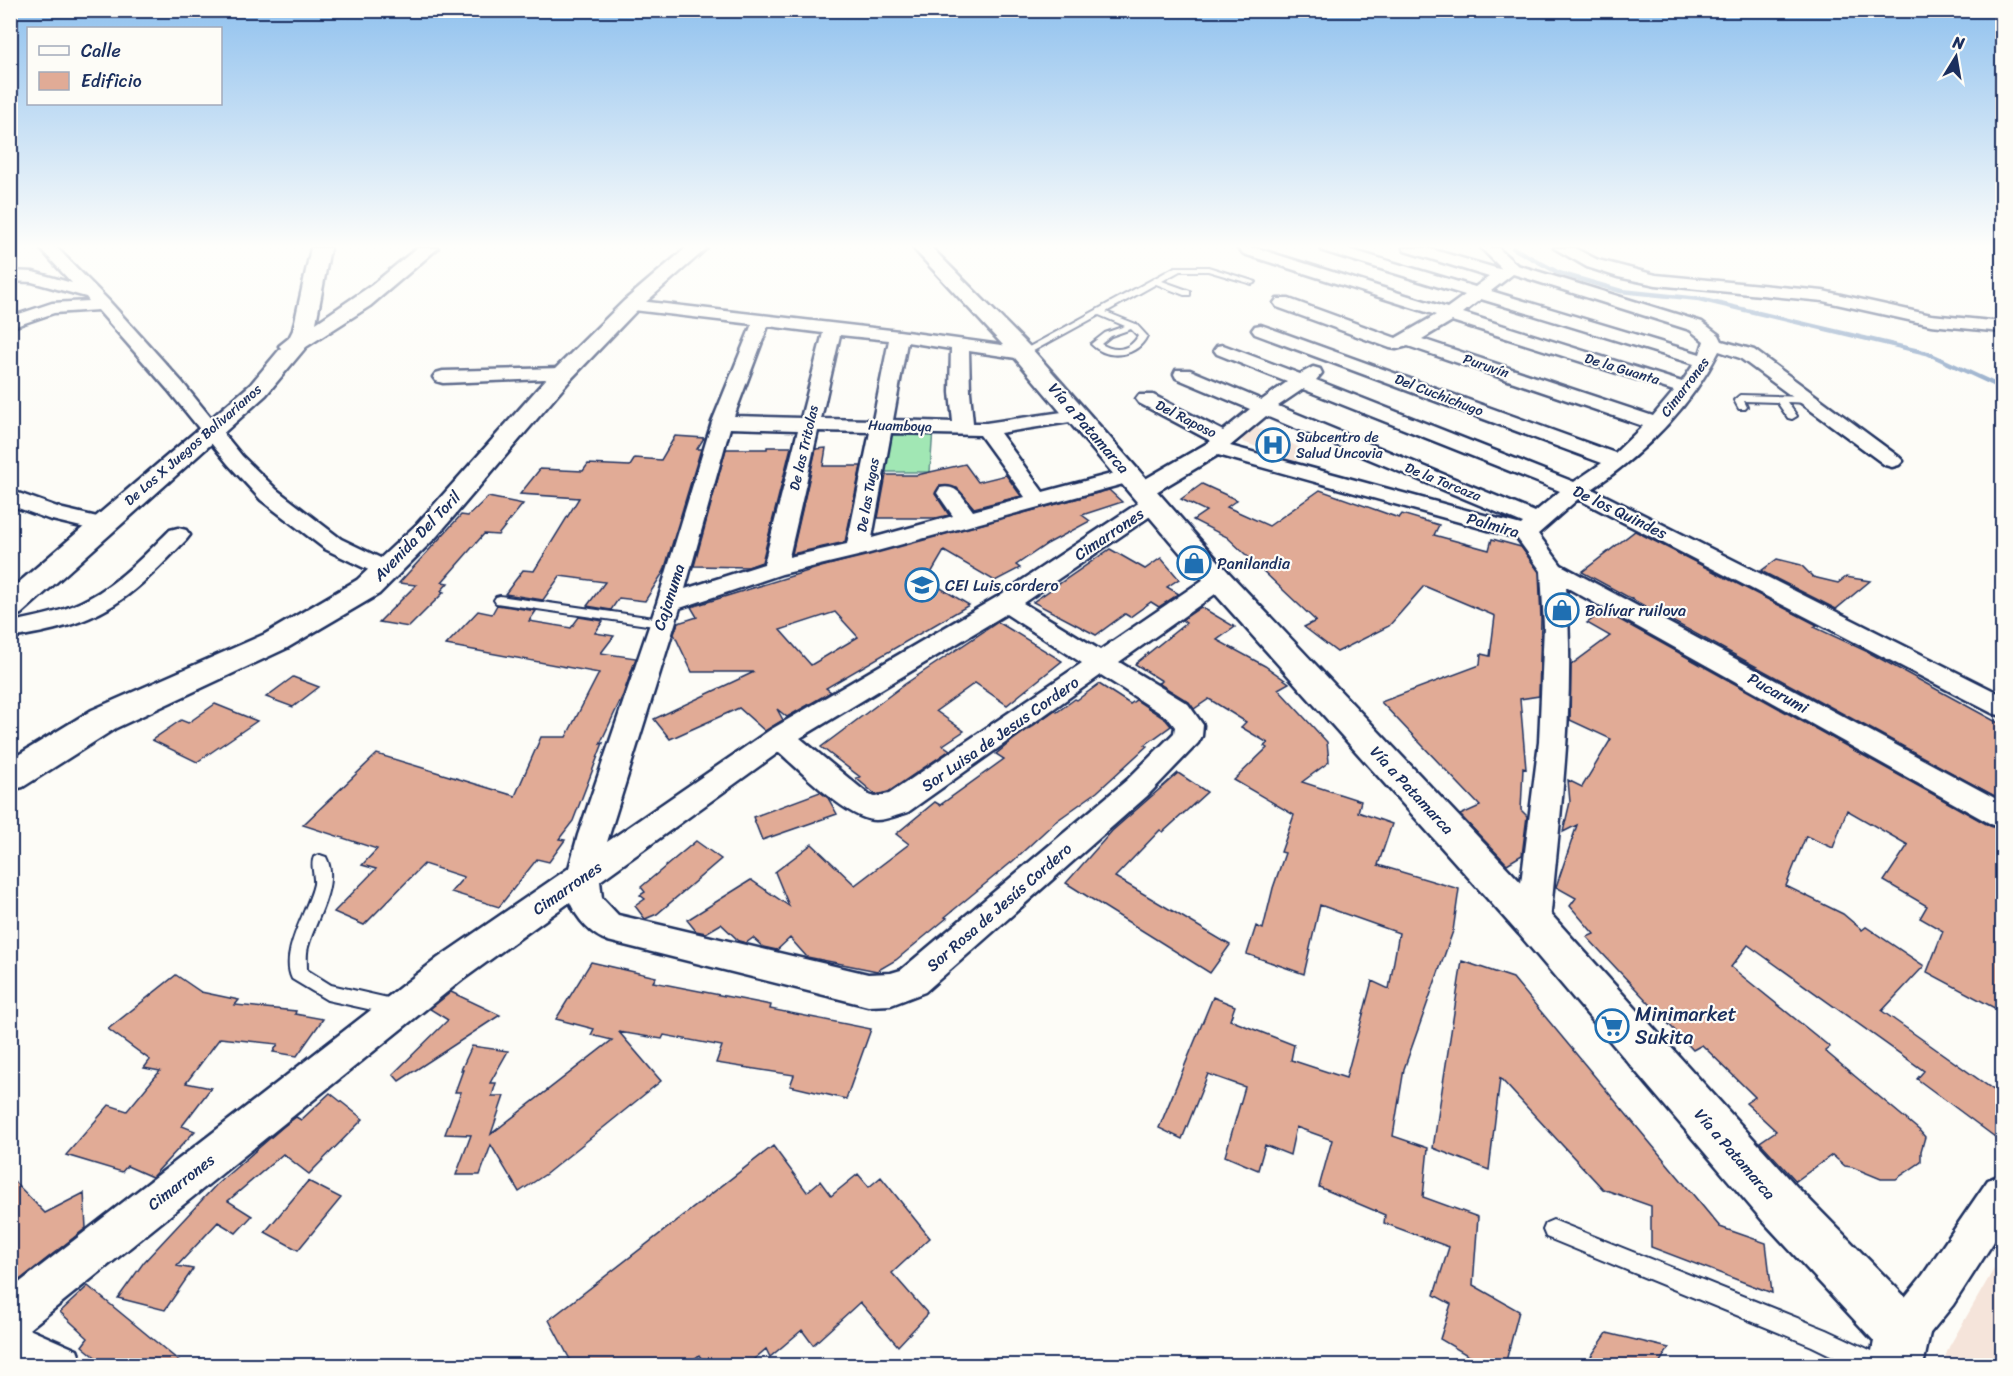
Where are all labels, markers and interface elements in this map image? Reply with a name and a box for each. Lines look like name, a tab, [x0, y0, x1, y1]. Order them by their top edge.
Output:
legend	[27, 27, 222, 105]
north arrow	[1926, 27, 1986, 87]
text: N	[1950, 27, 1968, 58]
text: Calle	[81, 35, 121, 67]
text: Edificio	[81, 65, 142, 97]
street label: Puruvín	[1460, 346, 1513, 386]
street label: De la Guanta	[1581, 346, 1664, 393]
street label: Cimarrones	[1654, 351, 1716, 422]
street label: Del Cuchichugo	[1391, 367, 1487, 423]
street label: Vía a Patamarca	[1041, 376, 1137, 480]
street label: De Los X Juegos Bolivarianos	[118, 377, 268, 512]
street label: Del Raposo	[1151, 393, 1221, 445]
street label: De las Tritolas	[782, 403, 826, 493]
street label: Huamboya	[868, 412, 932, 440]
place label: Subcentro de Salud Uncovia	[1296, 425, 1383, 466]
hospital icon: Subcentro de Salud Uncovia	[1255, 427, 1291, 463]
street label: De las Tugas	[849, 455, 887, 534]
street label: De la Torcaza	[1401, 455, 1486, 509]
street label: De los Quindes	[1568, 477, 1673, 548]
street label: Avenida Del Toril	[365, 484, 468, 589]
street label: Cimarrones	[1068, 499, 1151, 568]
street label: Palmira	[1463, 504, 1523, 546]
shop icon: Panilandia	[1176, 545, 1212, 581]
place label: Panilandia	[1217, 549, 1291, 578]
street label: Cajanuma	[645, 560, 693, 634]
school or university icon: CEI Luis cordero	[904, 567, 940, 603]
place label: CEI Luis cordero	[945, 571, 1059, 600]
shop icon: Bolívar ruilova	[1544, 592, 1580, 628]
place label: Bolívar ruilova	[1585, 596, 1686, 625]
street label: Pucarumi	[1742, 664, 1814, 722]
street label: Sor Luisa de Jesus Cordero	[915, 668, 1085, 800]
street label: Vía a Patamarca	[1363, 739, 1461, 841]
street label: Sor Rosa de Jesús Cordero	[919, 835, 1079, 979]
street label: Cimarrones	[526, 853, 609, 923]
place label: Minimarket Sukita	[1635, 997, 1737, 1055]
supermarket icon: Minimarket Sukita	[1594, 1008, 1630, 1044]
street label: Vía a Patamarca	[1687, 1102, 1783, 1206]
street label: Cimarrones	[141, 1146, 222, 1218]

